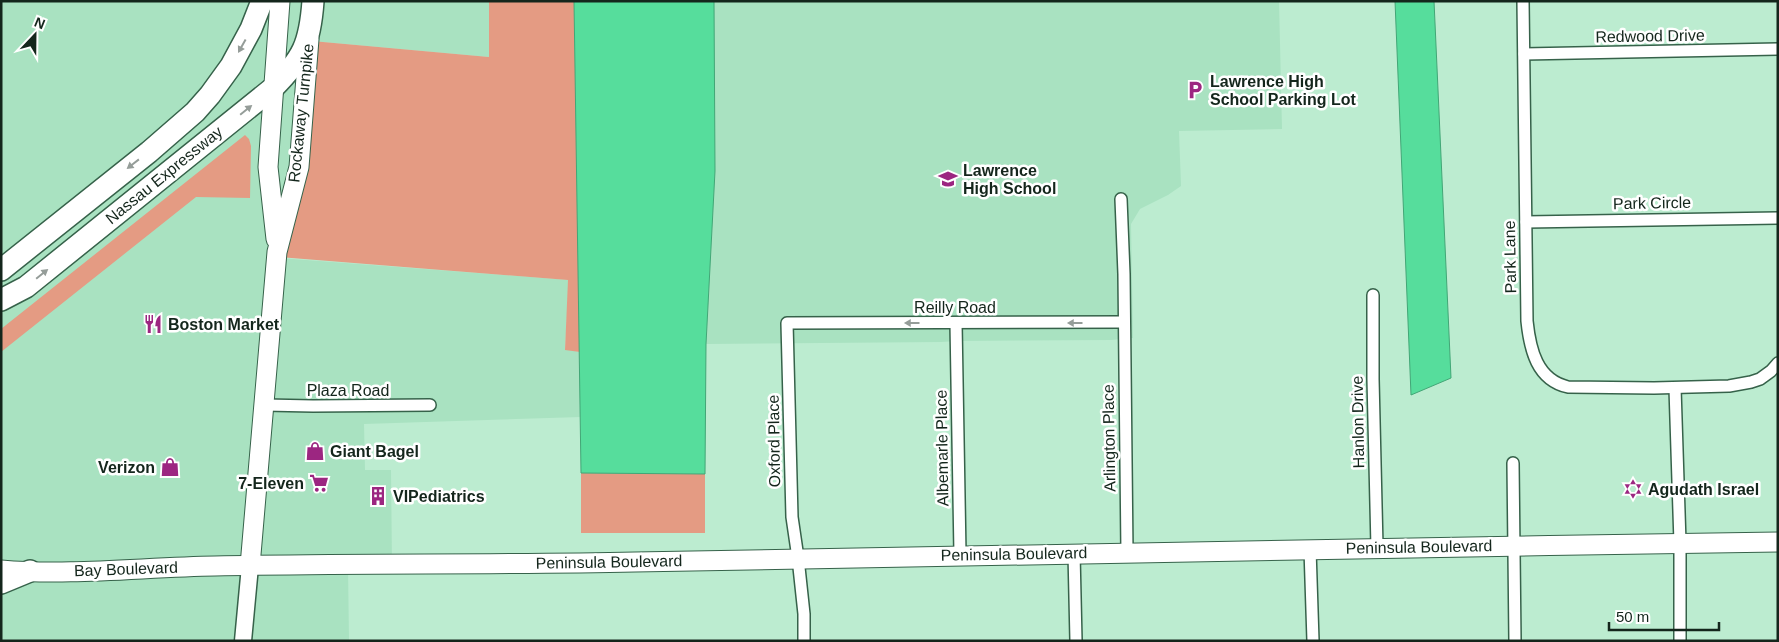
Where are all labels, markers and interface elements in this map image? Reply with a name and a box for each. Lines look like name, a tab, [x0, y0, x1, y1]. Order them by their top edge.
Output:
north arrow	[10, 10, 60, 60]
text: N	[32, 14, 48, 32]
street label: Redwood Drive	[1595, 27, 1705, 45]
one-way arrow	[238, 38, 246, 53]
street label: Rockaway Turnpike	[285, 43, 317, 183]
place label: Lawrence High School Parking Lot	[1210, 73, 1356, 108]
parking icon: Lawrence High School Parking Lot	[1184, 79, 1206, 101]
one-way arrow	[239, 104, 252, 115]
street label: Nassau Expressway	[102, 123, 226, 227]
one-way arrow	[127, 159, 140, 170]
place label: Lawrence High School	[963, 162, 1056, 197]
school or university icon: Lawrence High School	[937, 168, 959, 190]
street label: Park Circle	[1613, 194, 1691, 212]
street label: Park Lane	[1501, 220, 1519, 294]
one-way arrow	[35, 268, 48, 279]
street label: Reilly Road	[914, 299, 996, 316]
restaurant icon: Boston Market	[142, 313, 164, 335]
place label: Boston Market	[168, 316, 280, 333]
one-way arrow	[904, 319, 920, 327]
one-way arrow	[1067, 319, 1083, 327]
street label: Hanlon Drive	[1349, 376, 1367, 468]
street label: Plaza Road	[307, 382, 389, 399]
street label: Arlington Place	[1100, 384, 1118, 492]
street label: Albemarle Place	[932, 390, 952, 506]
street label: Oxford Place	[765, 395, 783, 487]
shop icon: Giant Bagel	[304, 440, 326, 462]
place label: Giant Bagel	[330, 443, 419, 460]
shop icon: Verizon	[159, 456, 181, 478]
place label: Verizon	[98, 459, 155, 476]
supermarket icon: 7-Eleven	[308, 472, 330, 494]
place label: 7-Eleven	[238, 475, 304, 492]
synagogue icon: Agudath Israel	[1622, 478, 1644, 500]
place label: Agudath Israel	[1648, 481, 1759, 498]
building icon: VIPediatrics	[367, 485, 389, 507]
place label: VIPediatrics	[393, 488, 485, 505]
street label: Peninsula Boulevard	[1345, 537, 1493, 557]
street label: Peninsula Boulevard	[940, 544, 1088, 564]
street label: Peninsula Boulevard	[535, 552, 683, 572]
street label: Bay Boulevard	[74, 559, 178, 579]
scale bar	[1609, 600, 1719, 632]
text: 50 m	[1616, 608, 1649, 625]

